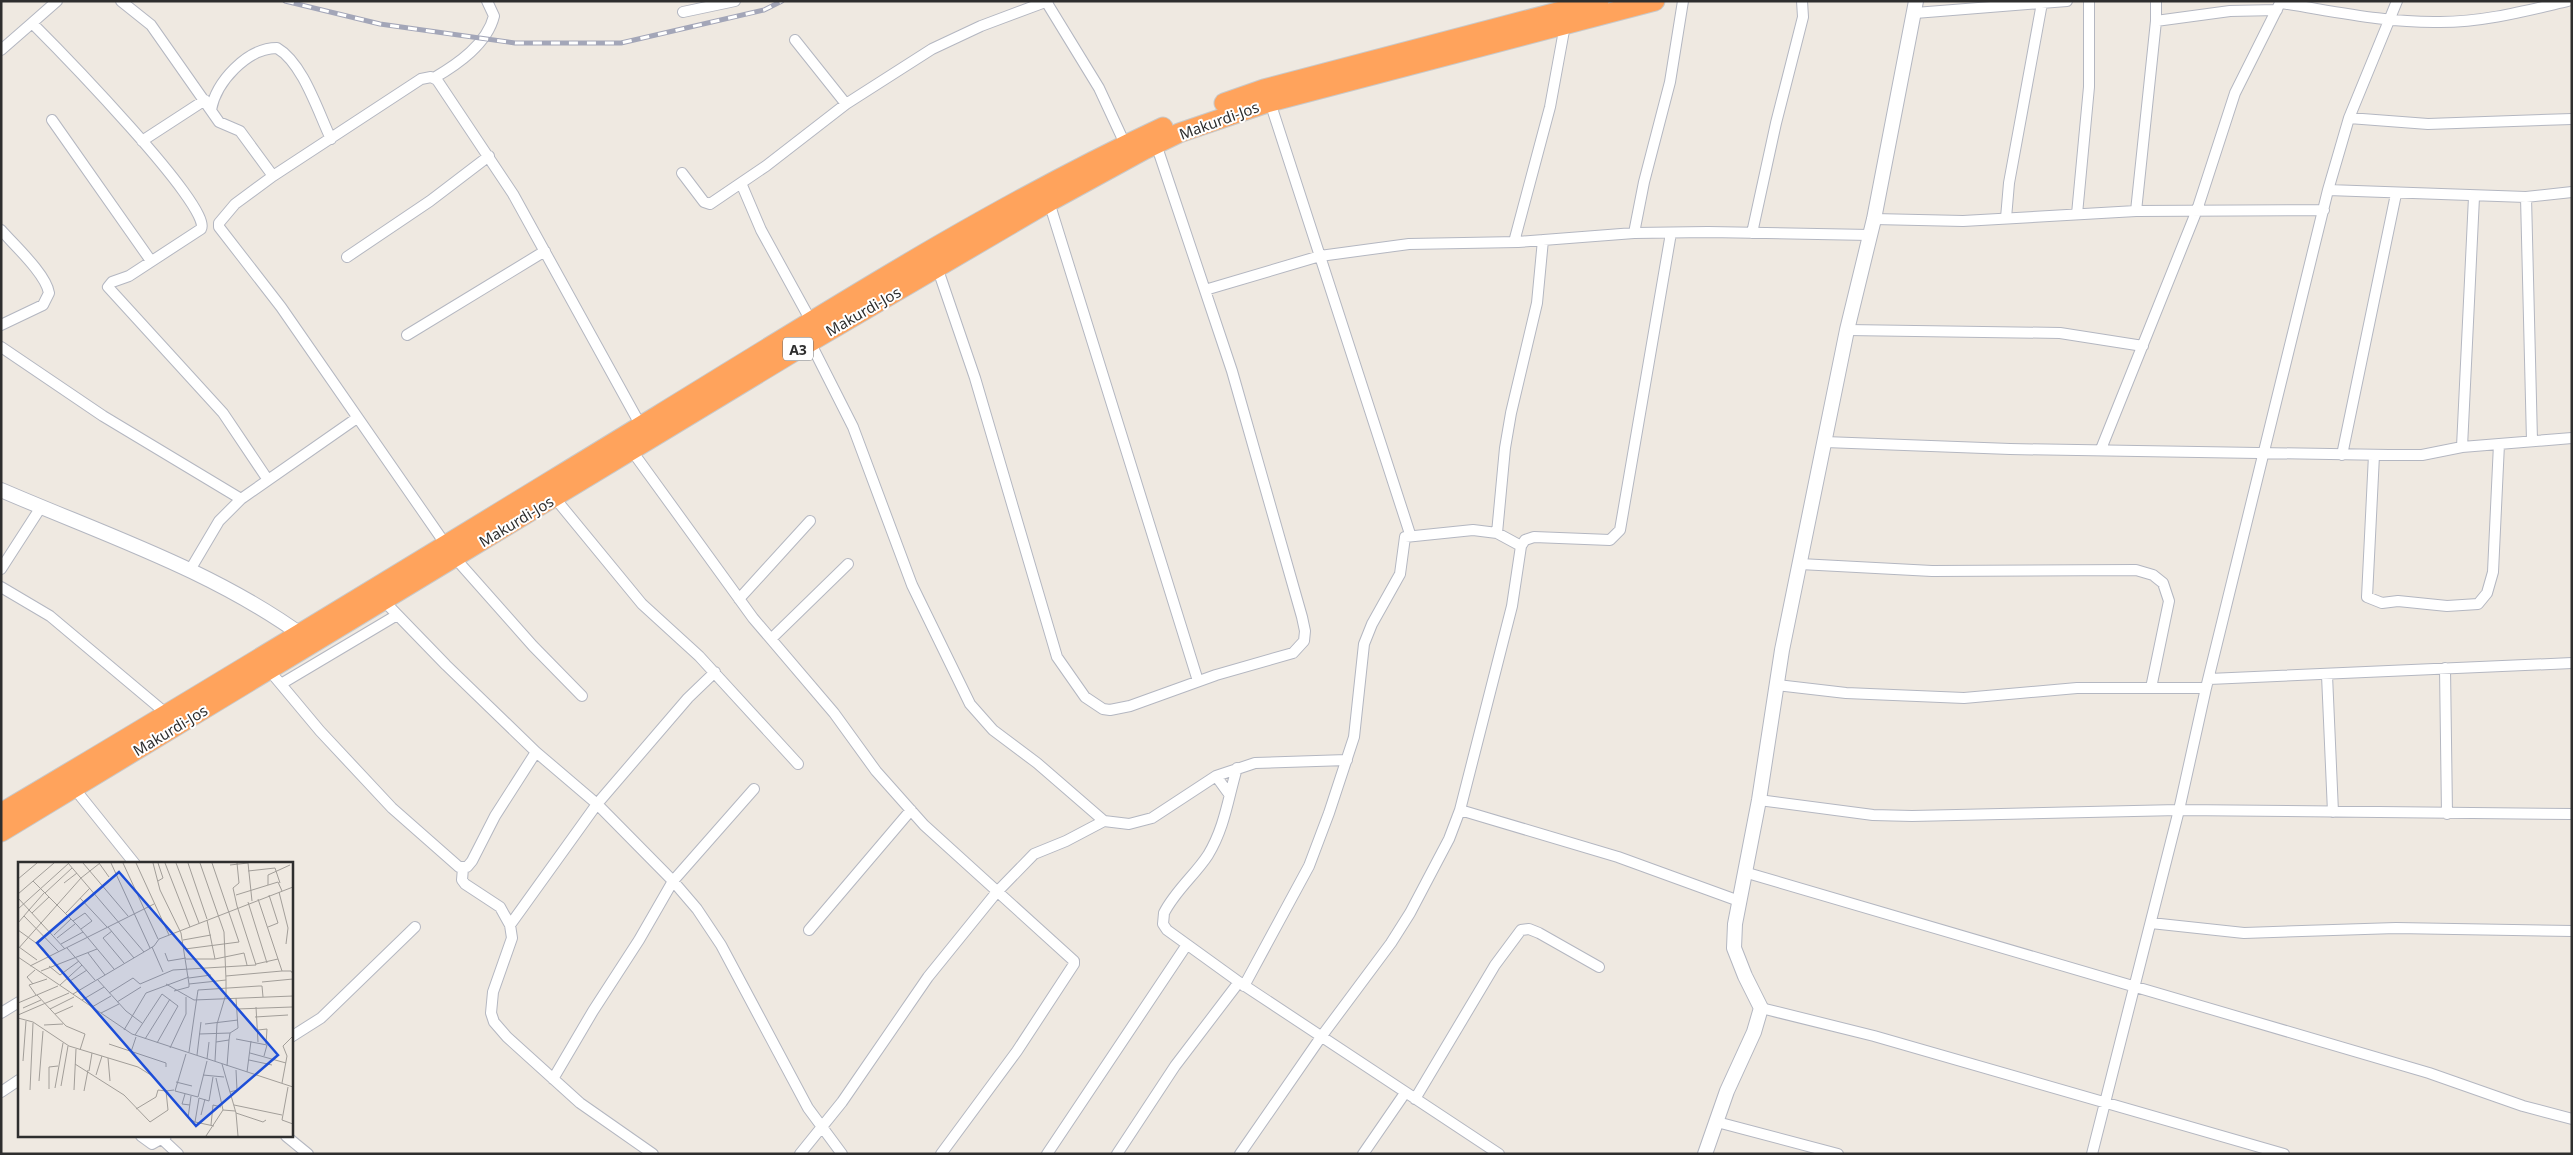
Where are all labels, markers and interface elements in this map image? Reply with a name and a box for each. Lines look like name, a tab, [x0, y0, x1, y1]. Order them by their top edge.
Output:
street label: Makurdi-Jos	[1176, 96, 1262, 144]
street label: Makurdi-Jos	[822, 281, 904, 341]
road number: A3	[783, 338, 813, 360]
street label: Makurdi-Jos	[475, 491, 557, 551]
street label: Makurdi-Jos	[129, 700, 211, 760]
inset map	[18, 862, 292, 1138]

